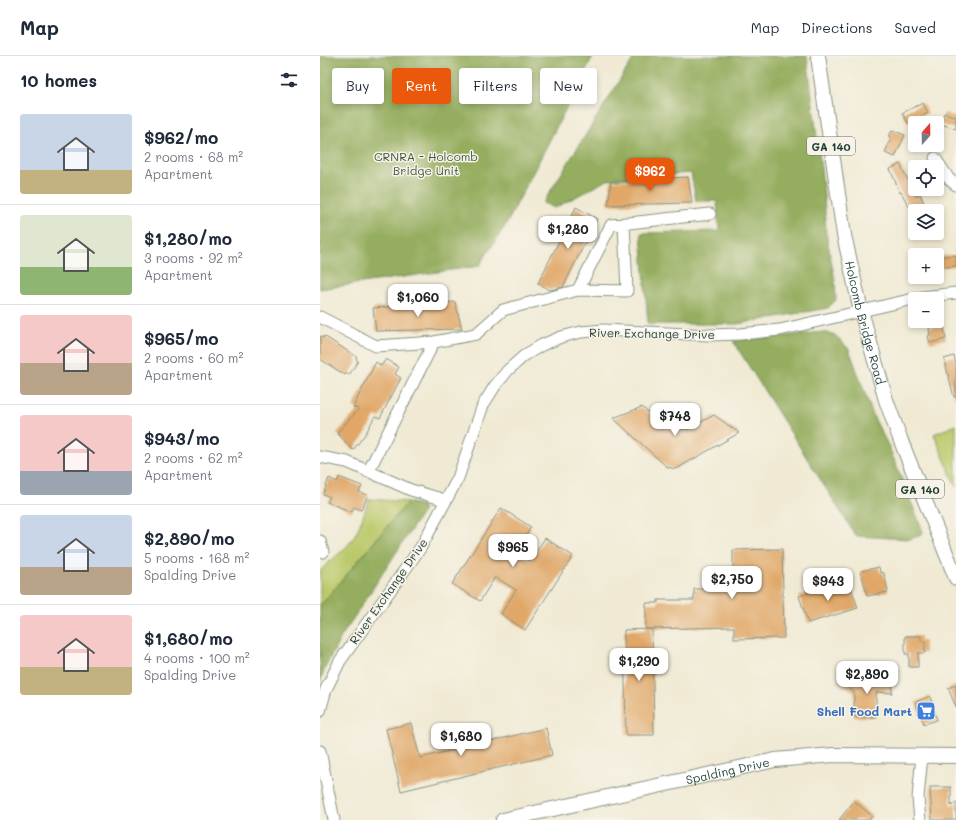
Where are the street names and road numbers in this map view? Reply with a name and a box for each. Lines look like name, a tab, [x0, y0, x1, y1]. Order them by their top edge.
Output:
road number: GA 140	[807, 137, 855, 155]
street label: Holcomb Bridge Road	[842, 259, 889, 386]
street label: River Exchange Drive	[589, 324, 715, 342]
road number: GA 140	[896, 480, 944, 498]
street label: River Exchange Drive	[345, 535, 431, 647]
street label: Spalding Drive	[684, 753, 771, 787]

